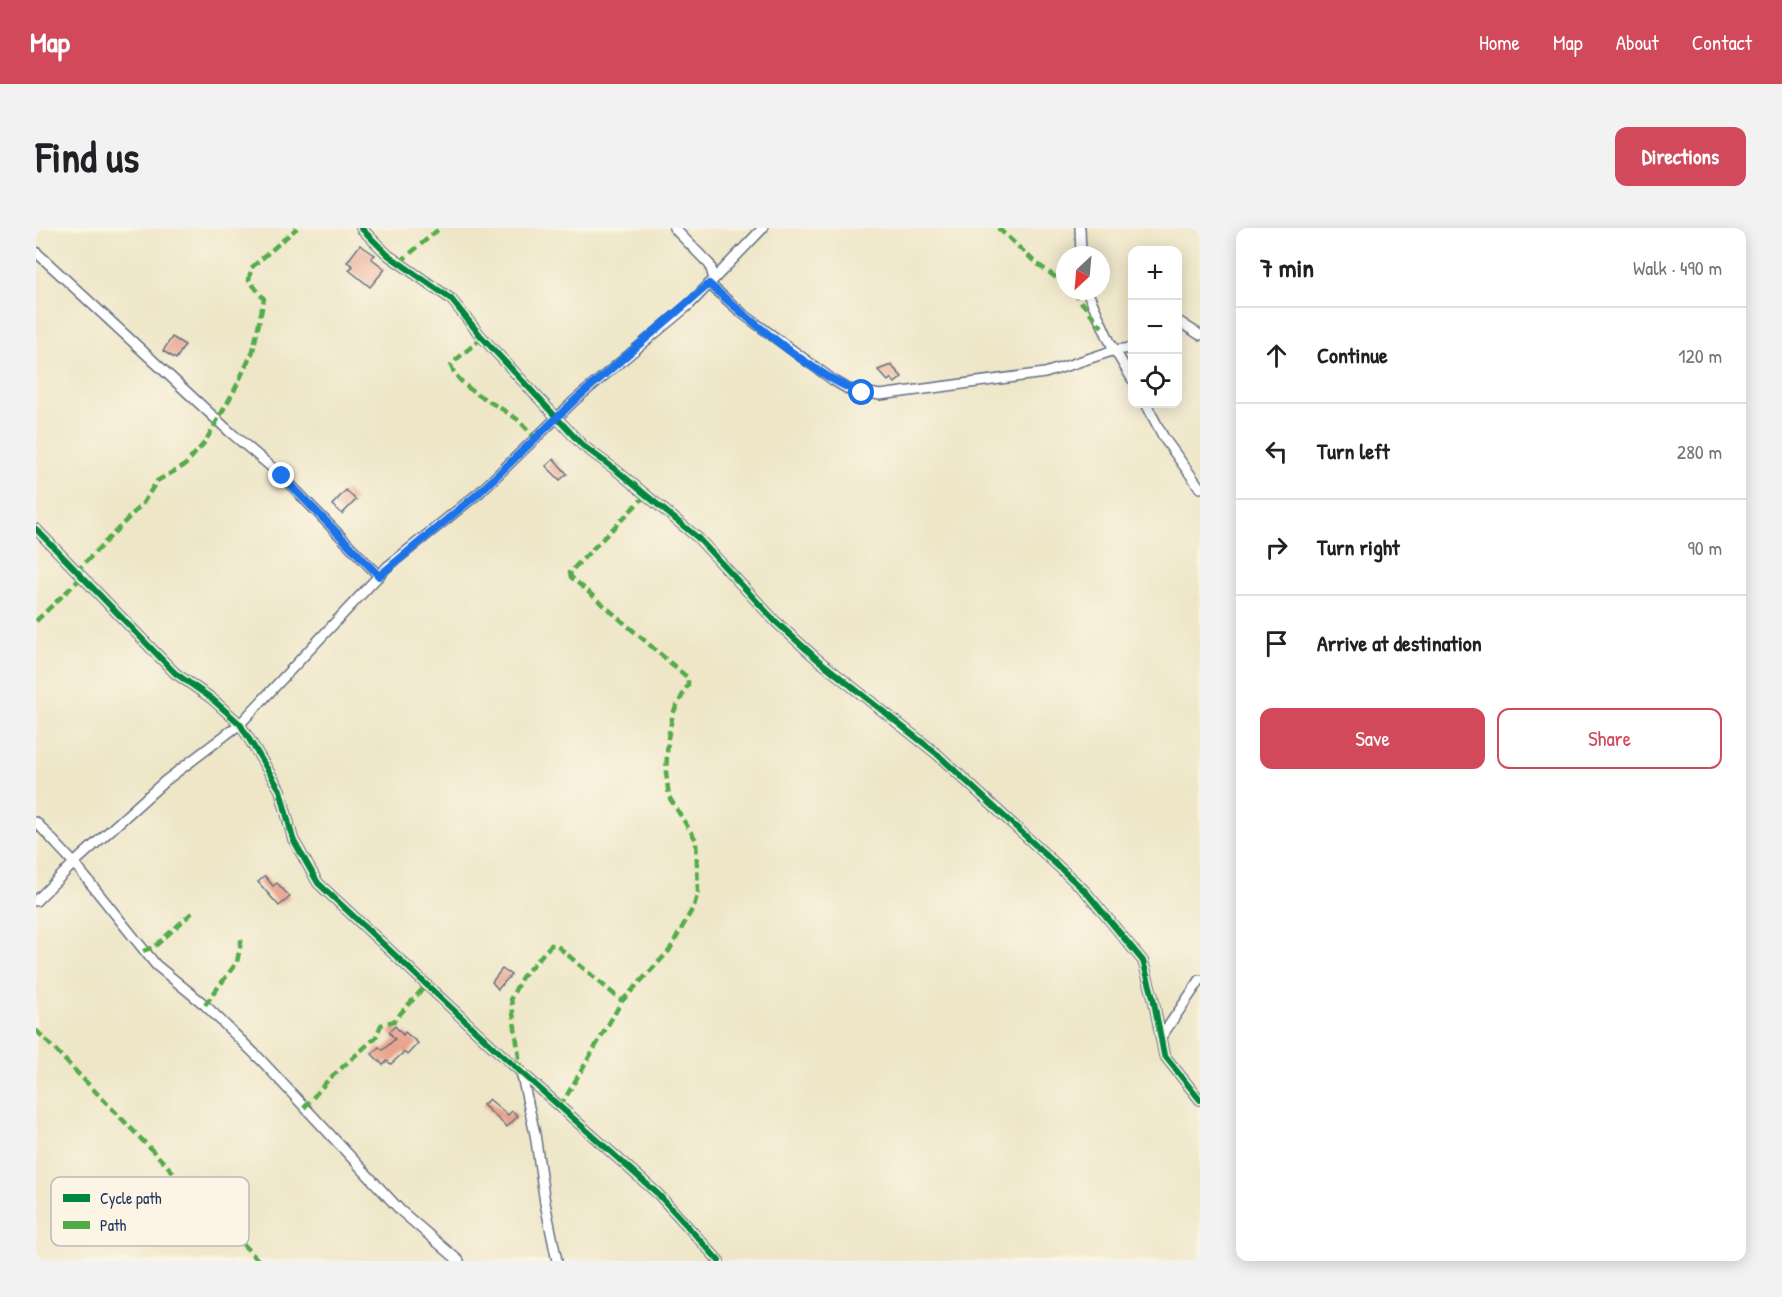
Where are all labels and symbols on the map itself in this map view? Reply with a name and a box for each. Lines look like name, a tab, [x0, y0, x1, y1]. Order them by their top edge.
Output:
north arrow	[1056, 246, 1110, 300]
route start	[848, 379, 874, 405]
route end	[268, 462, 294, 488]
legend	[51, 1177, 249, 1246]
text: Cycle path	[100, 1187, 162, 1209]
text: Path	[100, 1214, 126, 1236]

